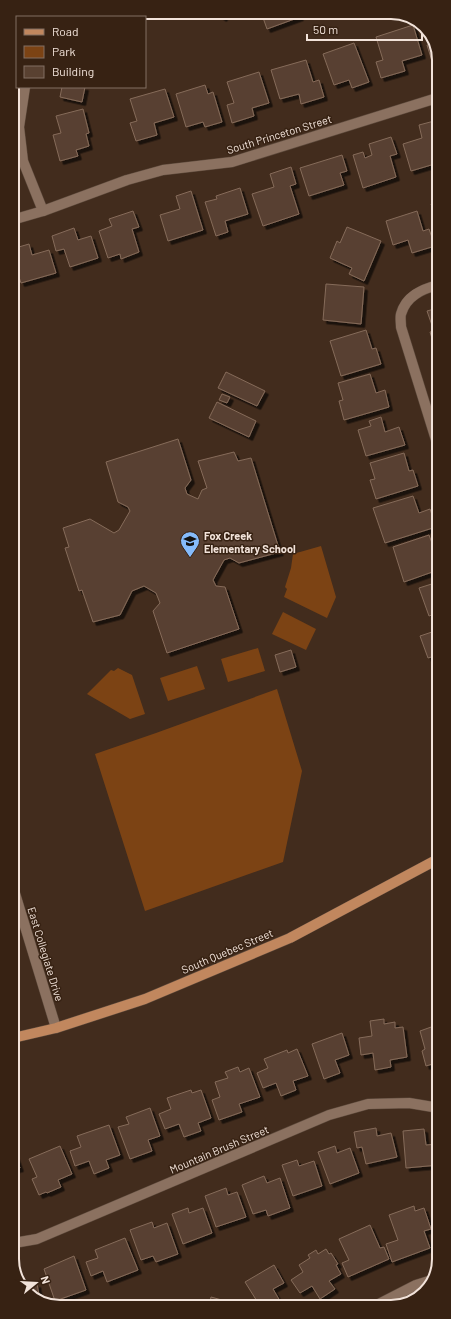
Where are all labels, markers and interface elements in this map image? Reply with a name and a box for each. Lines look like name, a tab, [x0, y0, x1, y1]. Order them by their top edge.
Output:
legend	[16, 16, 146, 88]
scale bar	[307, 16, 422, 42]
text: 50 m	[313, 22, 338, 36]
text: Road	[52, 24, 79, 38]
text: Park	[52, 44, 76, 58]
text: Building	[52, 64, 94, 78]
street label: South Princeton Street	[225, 112, 333, 156]
place label: Fox Creek Elementary School	[204, 529, 296, 555]
school or university icon: Fox Creek Elementary School	[179, 530, 201, 558]
street label: East Collegiate Drive	[25, 905, 67, 1003]
street label: South Quebec Street	[179, 926, 275, 976]
street label: Mountain Brush Street	[167, 1122, 271, 1176]
north arrow	[16, 1263, 56, 1303]
text: N	[39, 1274, 53, 1285]

